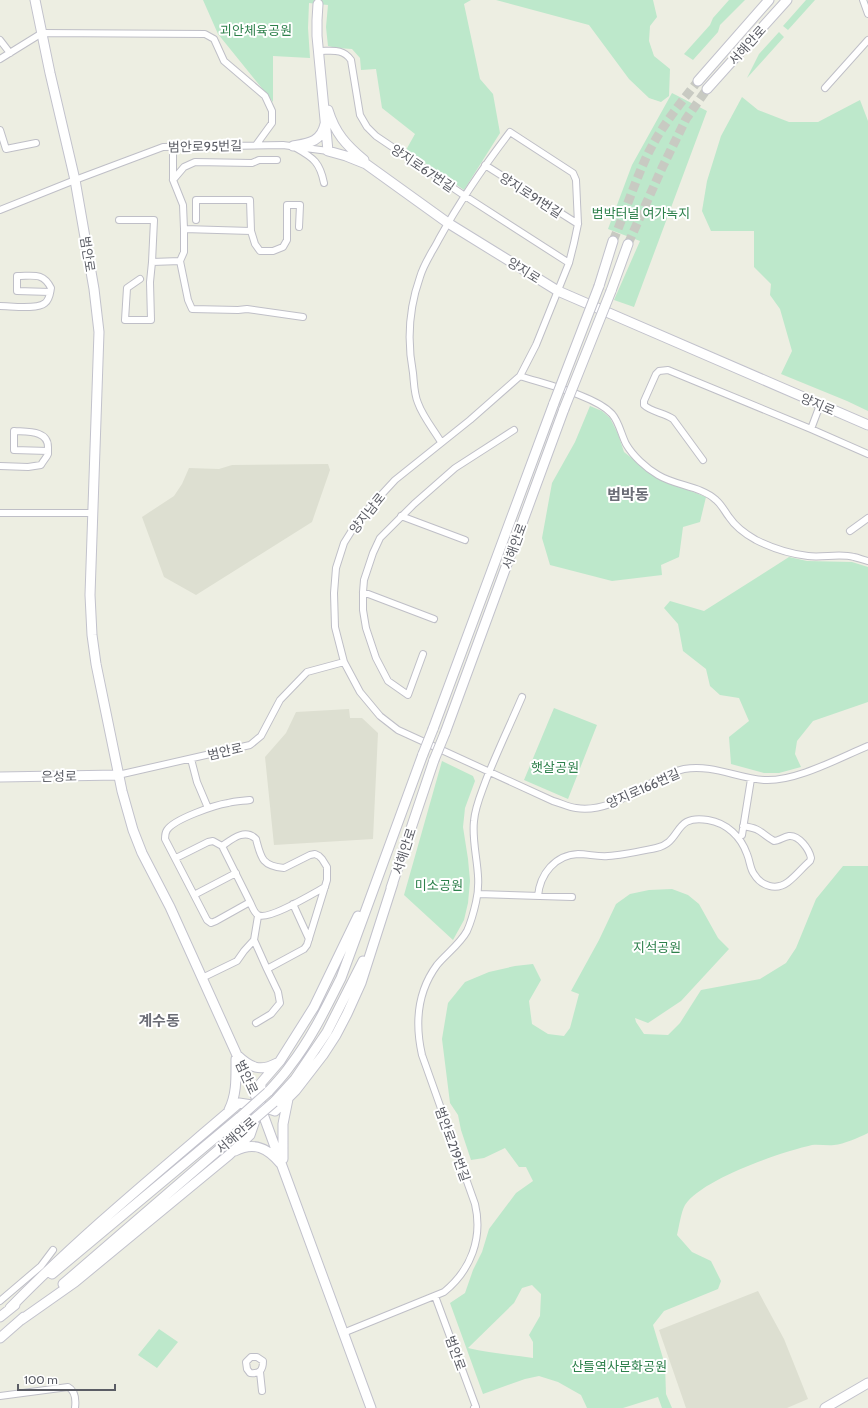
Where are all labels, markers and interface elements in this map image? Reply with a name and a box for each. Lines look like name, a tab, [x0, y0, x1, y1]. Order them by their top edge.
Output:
park label: 괴안체육공원	[220, 22, 292, 38]
street label: 서해안로	[725, 22, 769, 68]
street label: 범안로95번길	[168, 137, 242, 155]
street label: 양지로67번길	[388, 141, 458, 195]
street label: 양지로91번길	[497, 169, 565, 221]
park label: 범박터널 여가녹지	[592, 205, 690, 221]
street label: 범안로	[77, 235, 99, 273]
street label: 양지로	[505, 254, 543, 286]
street label: 양지로	[798, 390, 838, 418]
district label: 범박동	[607, 486, 649, 504]
street label: 양지남로	[346, 489, 388, 537]
street label: 서해안로	[498, 521, 530, 571]
street label: 범안로	[206, 739, 244, 763]
park label: 햇살공원	[531, 759, 579, 775]
street label: 양지로166번길	[604, 765, 682, 811]
street label: 은성로	[41, 768, 77, 784]
street label: 서해안로	[389, 826, 419, 876]
park label: 미소공원	[415, 877, 463, 893]
park label: 지석공원	[633, 939, 681, 955]
district label: 계수동	[138, 1012, 180, 1030]
street label: 범안로	[232, 1057, 262, 1097]
street label: 범안로219번길	[432, 1105, 474, 1183]
street label: 서해안로	[213, 1113, 259, 1157]
street label: 범안로	[442, 1333, 470, 1373]
park label: 산들역사문화공원	[571, 1358, 667, 1374]
scale bar	[18, 1366, 115, 1392]
text: 100 m	[24, 1372, 58, 1387]

